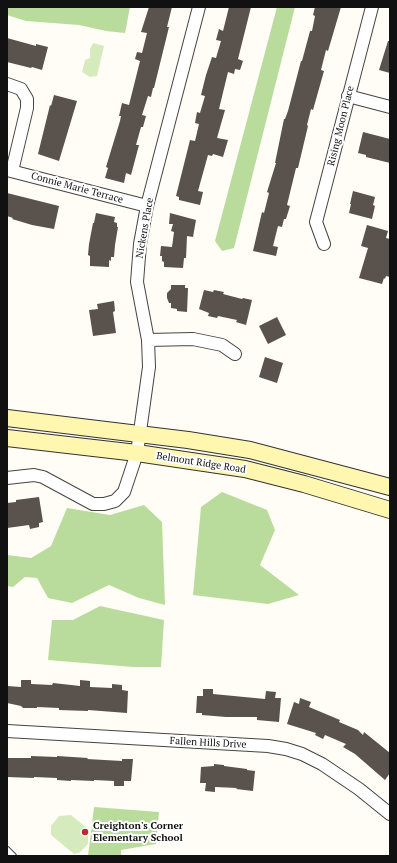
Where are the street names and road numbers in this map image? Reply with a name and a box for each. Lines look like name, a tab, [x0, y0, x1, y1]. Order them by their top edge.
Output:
street label: Rising Moon Place	[325, 85, 357, 167]
street label: Connie Marie Terrace	[30, 170, 124, 206]
street label: Nickens Place	[134, 197, 156, 259]
street label: Belmont Ridge Road	[155, 450, 247, 476]
street label: Fallen Hills Drive	[169, 735, 247, 751]

